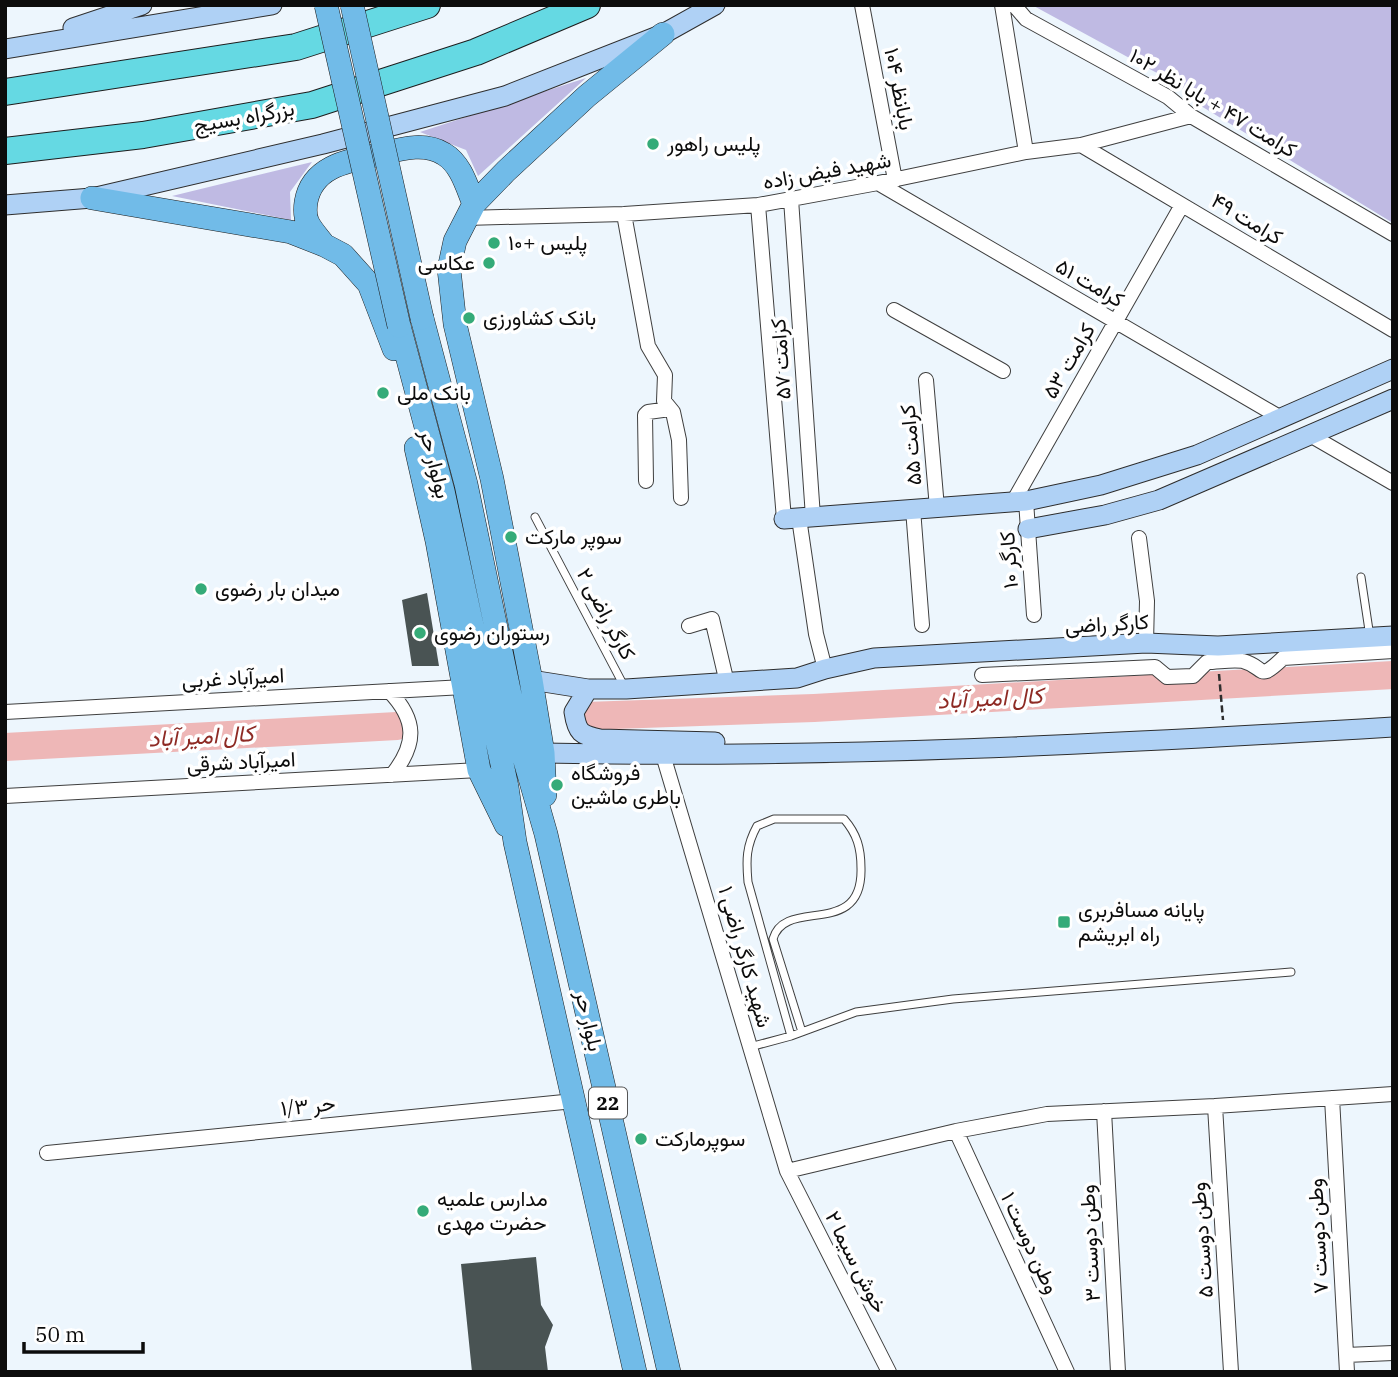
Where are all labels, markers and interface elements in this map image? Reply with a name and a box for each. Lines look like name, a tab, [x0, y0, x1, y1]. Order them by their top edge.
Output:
street label: کرامت ۴۷ + بابا نظر ۱۰۲	[1125, 41, 1302, 163]
street label: بابانظر ۱۰۴	[878, 45, 922, 132]
street label: بزرگراه بسیج	[191, 93, 297, 140]
place label: پلیس راهور	[666, 129, 760, 158]
marker: پلیس راهور	[645, 136, 661, 152]
street label: شهید فیض زاده	[760, 145, 893, 195]
street label: کرامت ۴۹	[1207, 186, 1288, 250]
place label: پلیس +۱۰	[508, 228, 587, 257]
marker: پلیس +۱۰	[486, 235, 502, 251]
place label: عکاسی	[418, 248, 475, 276]
street label: کرامت ۵۱	[1051, 251, 1130, 313]
marker: عکاسی	[481, 255, 497, 271]
place label: بانک کشاورزی	[483, 303, 596, 331]
marker: بانک کشاورزی	[461, 310, 477, 326]
street label: کرامت ۵۷	[763, 318, 797, 401]
street label: کرامت ۵۳	[1035, 318, 1101, 403]
place label: بانک ملی	[397, 378, 471, 406]
marker: بانک ملی	[375, 385, 391, 401]
street label: کرامت ۵۵	[893, 403, 927, 487]
street label: بولوار حر	[414, 425, 458, 501]
place label: سوپر مارکت	[525, 522, 622, 551]
marker: سوپر مارکت	[503, 529, 519, 545]
street label: کارگر ۱۰	[992, 531, 1024, 590]
street label: کارگر راضی ۲	[571, 563, 643, 664]
place label: میدان بار رضوی	[215, 574, 340, 602]
marker: میدان بار رضوی	[193, 581, 209, 597]
street label: کارگر راضی	[1064, 607, 1150, 639]
place label: رستوران رضوی	[434, 618, 550, 646]
marker: رستوران رضوی	[412, 625, 428, 641]
street label: امیرآباد غربی	[181, 660, 285, 694]
water label: کال امیر آباد	[937, 679, 1047, 716]
water label: کال امیر آباد	[148, 717, 258, 754]
street label: امیرآباد شرقی	[186, 744, 296, 778]
place label: فروشگاه باطری ماشین	[571, 758, 681, 810]
marker: فروشگاه باطری ماشین	[549, 777, 565, 793]
street label: شهید کارگر راضی ۱	[712, 883, 780, 1031]
place label: پایانه مسافربری راه ابریشم	[1078, 895, 1205, 948]
marker: پایانه مسافربری راه ابریشم	[1056, 914, 1072, 930]
street label: بلوار حر	[569, 987, 611, 1054]
street label: حر ۱/۳	[279, 1088, 337, 1122]
road number: 22	[589, 1088, 627, 1119]
place label: سوپرمارکت	[655, 1124, 745, 1153]
marker: سوپرمارکت	[633, 1131, 649, 1147]
street label: وطن دوست ۷	[1300, 1178, 1334, 1295]
street label: وطن دوست ۵	[1183, 1181, 1219, 1299]
place label: مدارس علمیه حضرت مهدی	[437, 1184, 548, 1236]
street label: وطن دوست ۳	[1072, 1184, 1106, 1302]
street label: وطن دوست ۱	[995, 1187, 1067, 1298]
marker: مدارس علمیه حضرت مهدی	[415, 1203, 431, 1219]
street label: خوش سیما ۲	[819, 1206, 894, 1317]
scale bar	[24, 1310, 144, 1354]
text: 50 m	[35, 1320, 85, 1348]

